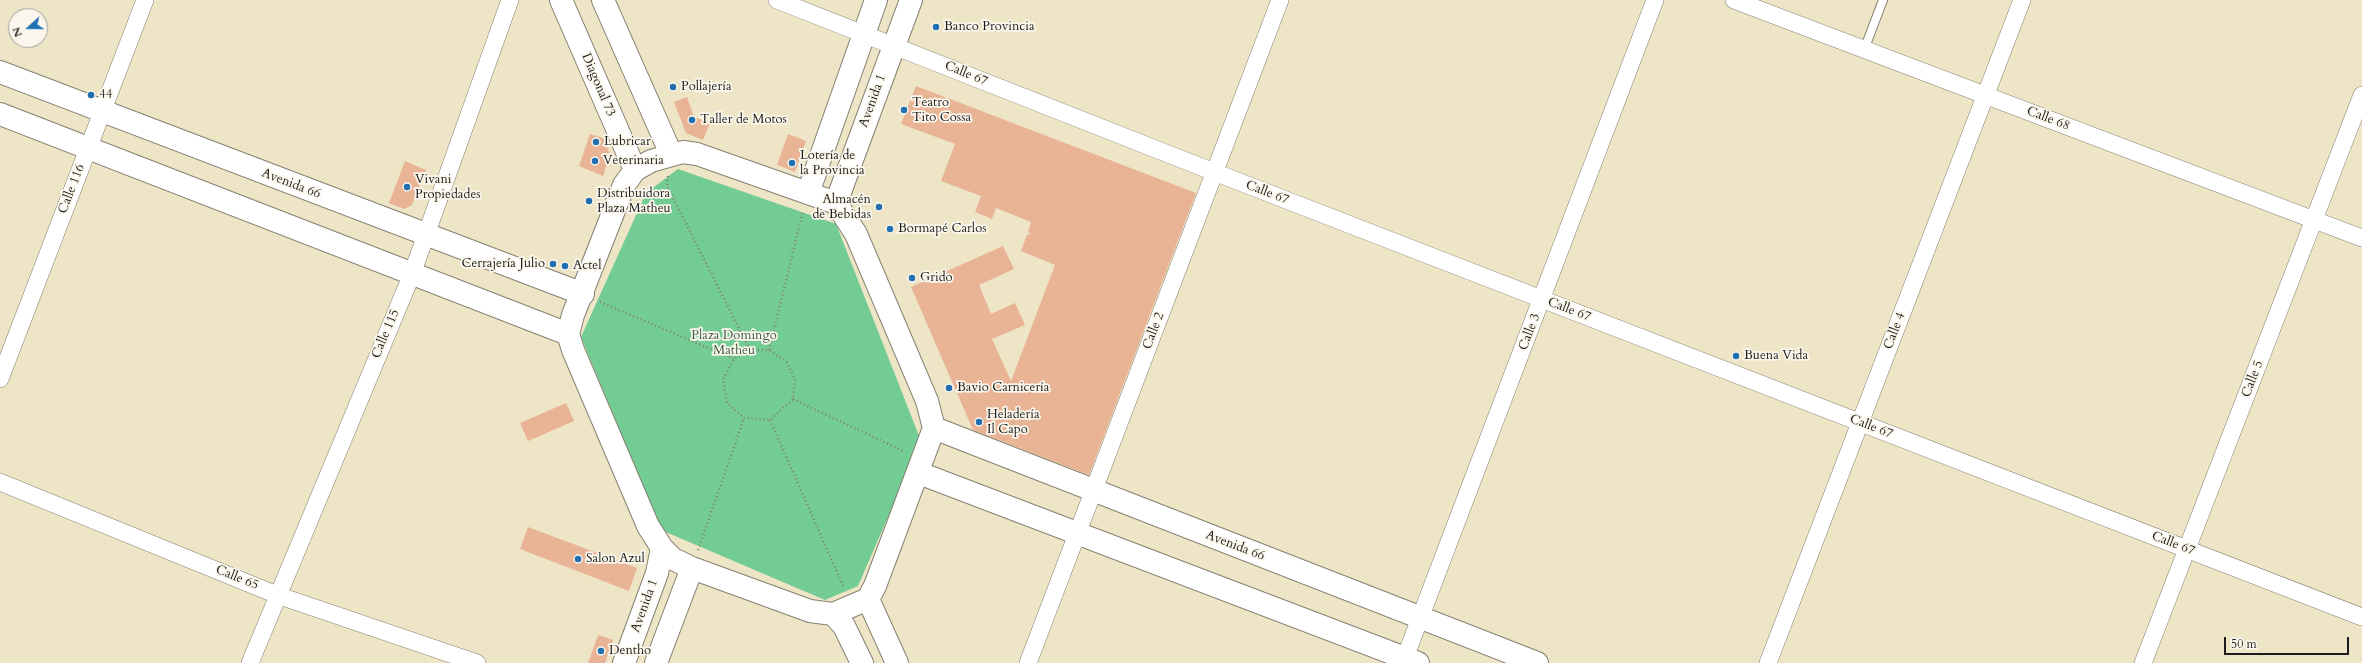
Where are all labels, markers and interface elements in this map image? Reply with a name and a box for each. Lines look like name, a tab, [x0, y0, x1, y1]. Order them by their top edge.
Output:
north arrow	[8, 8, 48, 48]
place label: Banco Provincia	[944, 19, 1035, 35]
marker: Banco Provincia	[931, 22, 941, 32]
text: N	[9, 25, 26, 39]
street label: Diagonal 73	[578, 51, 618, 119]
street label: Calle 67	[942, 58, 990, 90]
street label: Avenida 1	[856, 72, 890, 130]
place label: Pollajería	[681, 79, 732, 95]
marker: Pollajería	[668, 82, 678, 92]
place label: 44	[99, 87, 112, 103]
marker: 44	[86, 90, 96, 100]
place label: Teatro Tito Cossa	[912, 95, 971, 126]
street label: Calle 68	[2024, 104, 2072, 134]
marker: Teatro Tito Cossa	[899, 105, 909, 115]
place label: Taller de Motos	[700, 112, 787, 128]
marker: Taller de Motos	[687, 115, 697, 125]
place label: Lubricar	[604, 134, 651, 150]
marker: Lubricar	[591, 137, 601, 147]
place label: Lotería de la Provincia	[800, 148, 865, 179]
place label: Veterinaria	[603, 153, 664, 169]
marker: Veterinaria	[590, 156, 600, 166]
marker: Lotería de la Provincia	[787, 158, 797, 168]
street label: Calle 116	[55, 162, 89, 216]
street label: Avenida 66	[259, 166, 323, 202]
place label: Vivani Propiedades	[415, 172, 481, 203]
street label: Calle 67	[1243, 178, 1291, 208]
marker: Vivani Propiedades	[402, 182, 412, 192]
place label: Distribuidora Plaza Matheu	[597, 186, 671, 217]
place label: Almacén de Bebidas	[812, 192, 871, 223]
marker: Distribuidora Plaza Matheu	[584, 196, 594, 206]
marker: Almacén de Bebidas	[874, 202, 884, 212]
place label: Bormapé Carlos	[898, 221, 987, 237]
marker: Bormapé Carlos	[885, 224, 895, 234]
place label: Cerrajería Julio	[461, 256, 545, 272]
place label: Actel	[573, 258, 601, 274]
marker: Cerrajería Julio	[548, 259, 558, 269]
marker: Actel	[560, 261, 570, 271]
place label: Grido	[920, 270, 953, 286]
marker: Grido	[907, 273, 917, 283]
street label: Calle 67	[1545, 295, 1593, 325]
street label: Calle 115	[369, 307, 403, 361]
street label: Calle 2	[1140, 310, 1168, 352]
street label: Calle 4	[1881, 310, 1909, 352]
street label: Calle 3	[1516, 311, 1544, 353]
park label: Plaza Domingo Matheu	[691, 328, 777, 359]
place label: Buena Vida	[1744, 348, 1808, 364]
marker: Buena Vida	[1731, 351, 1741, 361]
street label: Calle 5	[2239, 358, 2267, 400]
place label: Bavio Carnicería	[957, 380, 1049, 396]
marker: Bavio Carnicería	[944, 383, 954, 393]
place label: Heladería Il Capo	[987, 407, 1040, 438]
street label: Calle 67	[1847, 412, 1895, 442]
marker: Heladería Il Capo	[974, 417, 984, 427]
street label: Avenida 66	[1203, 528, 1267, 564]
street label: Calle 67	[2149, 529, 2197, 559]
place label: Salon Azul	[586, 551, 645, 567]
marker: Salon Azul	[573, 554, 583, 564]
street label: Calle 65	[213, 562, 261, 594]
street label: Avenida 1	[628, 577, 662, 635]
scale bar	[2226, 629, 2351, 655]
text: 50 m	[2231, 636, 2257, 652]
place label: Dentho	[609, 643, 651, 659]
marker: Dentho	[596, 646, 606, 656]

